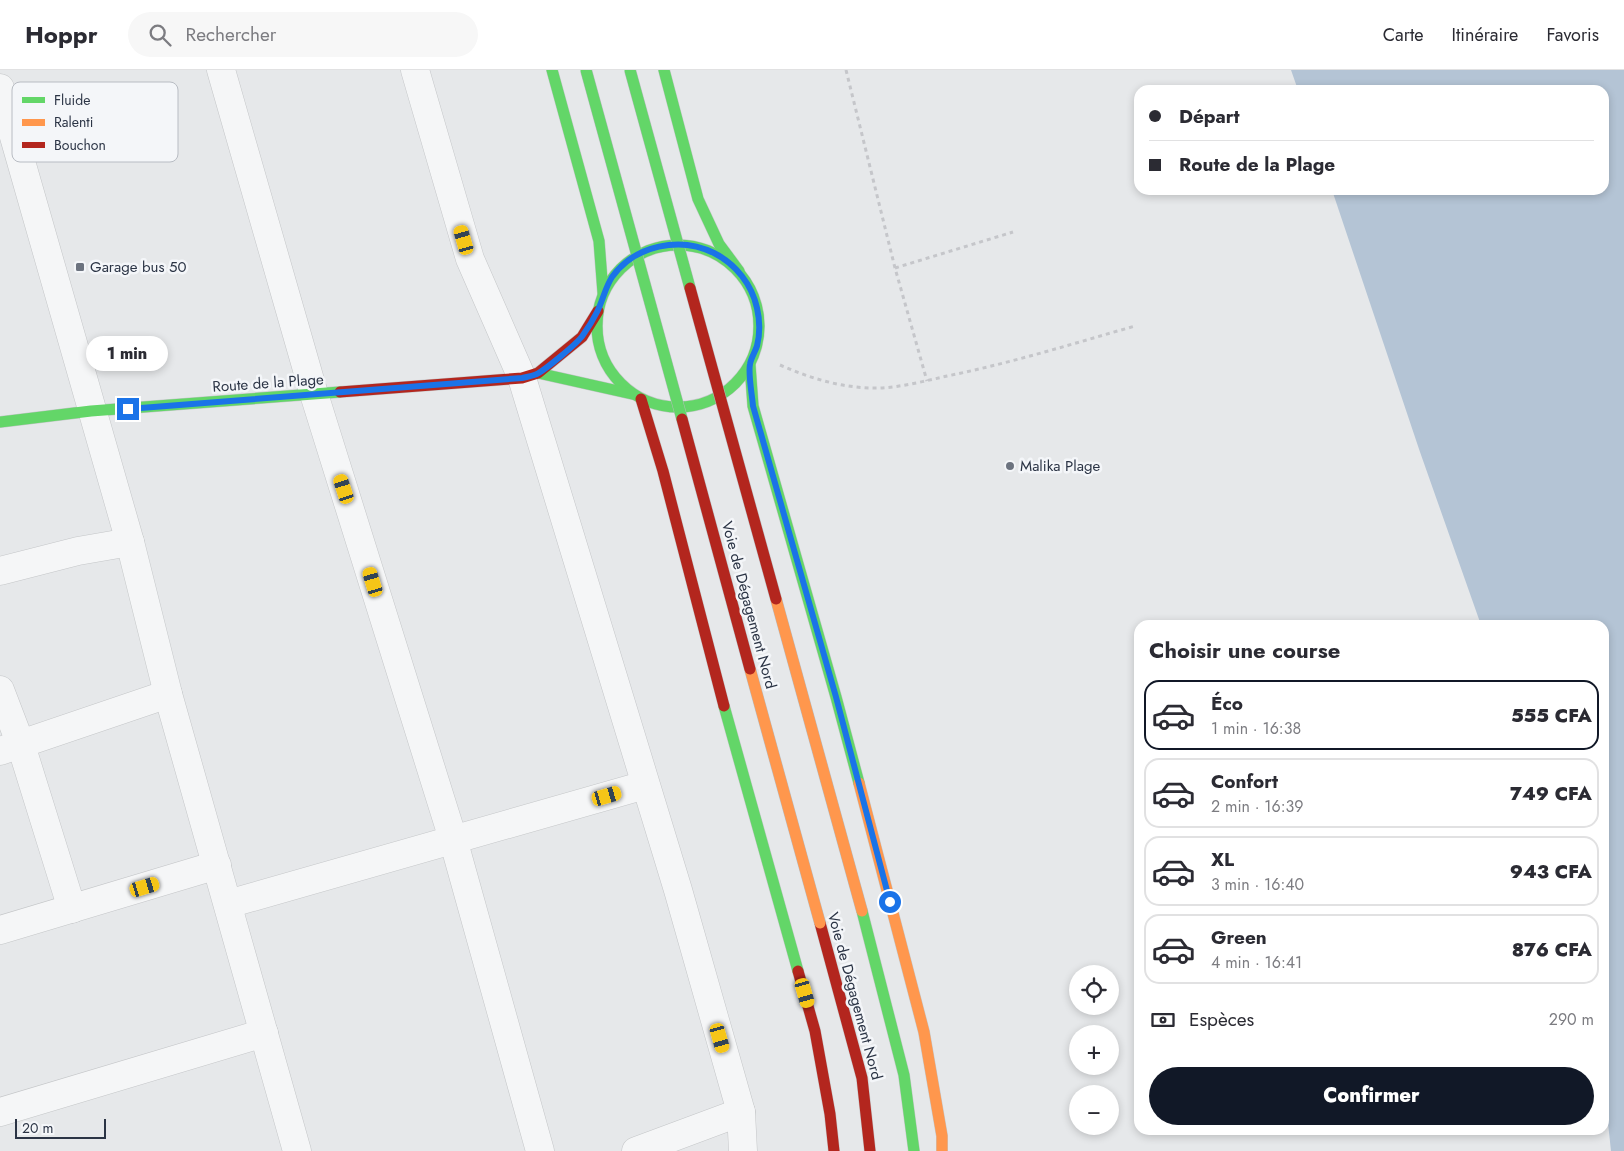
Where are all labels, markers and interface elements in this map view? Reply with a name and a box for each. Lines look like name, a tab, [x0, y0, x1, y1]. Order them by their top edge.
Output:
search box	[128, 12, 478, 57]
text: Hoppr	[25, 17, 98, 52]
icon: search	[146, 21, 174, 49]
text: Rechercher	[186, 21, 276, 48]
text: Carte	[1383, 22, 1424, 48]
text: Itinéraire	[1452, 22, 1518, 48]
text: Favoris	[1546, 22, 1599, 48]
legend	[12, 82, 178, 162]
text: Fluide	[54, 90, 90, 110]
text: Départ	[1179, 103, 1240, 130]
text: Ralenti	[54, 112, 93, 132]
text: Bouchon	[54, 135, 106, 155]
text: Route de la Plage	[1179, 151, 1335, 178]
car	[452, 224, 475, 256]
place label: Garage bus 50	[90, 256, 186, 278]
marker: Garage bus 50	[74, 261, 86, 273]
callout: 1 min	[87, 336, 169, 372]
text: 1 min	[107, 342, 147, 365]
street label: Route de la Plage	[212, 368, 325, 398]
route end	[117, 398, 139, 420]
place label: Malika Plage	[1020, 455, 1100, 477]
marker: Malika Plage	[1004, 460, 1016, 472]
car	[332, 472, 355, 506]
street label: Voie de Dégagement Nord	[716, 519, 782, 691]
car	[361, 565, 384, 599]
text: Choisir une course	[1149, 634, 1340, 666]
text: Éco	[1211, 690, 1243, 717]
icon: car	[1151, 693, 1196, 738]
text: 555 CFA	[1511, 702, 1592, 729]
text: 1 min · 16:38	[1211, 717, 1301, 740]
text: Confort	[1211, 768, 1278, 795]
icon: car	[1151, 771, 1196, 816]
text: 749 CFA	[1510, 780, 1592, 807]
car	[590, 785, 623, 807]
text: 2 min · 16:39	[1211, 795, 1304, 818]
text: XL	[1211, 846, 1234, 873]
icon: car	[1151, 849, 1196, 894]
text: 943 CFA	[1510, 858, 1592, 885]
text: 3 min · 16:40	[1211, 873, 1304, 896]
car	[128, 875, 161, 899]
route start	[879, 891, 901, 913]
street label: Voie de Dégagement Nord	[822, 910, 888, 1082]
text: Green	[1211, 924, 1267, 951]
icon: car	[1151, 927, 1196, 972]
text: 876 CFA	[1512, 936, 1592, 963]
text: 4 min · 16:41	[1211, 951, 1302, 974]
map controls	[1069, 965, 1119, 1135]
button: locate	[1069, 965, 1119, 1015]
car	[793, 977, 816, 1009]
icon: cash	[1149, 1006, 1177, 1034]
text: Espèces	[1189, 1006, 1254, 1033]
text: 290 m	[1549, 1008, 1594, 1031]
car	[708, 1022, 731, 1054]
button: +	[1069, 1025, 1119, 1075]
button: Confirmer	[1149, 1067, 1594, 1125]
button: −	[1069, 1085, 1119, 1135]
scale bar	[15, 1116, 106, 1139]
text: 20 m	[22, 1118, 54, 1138]

